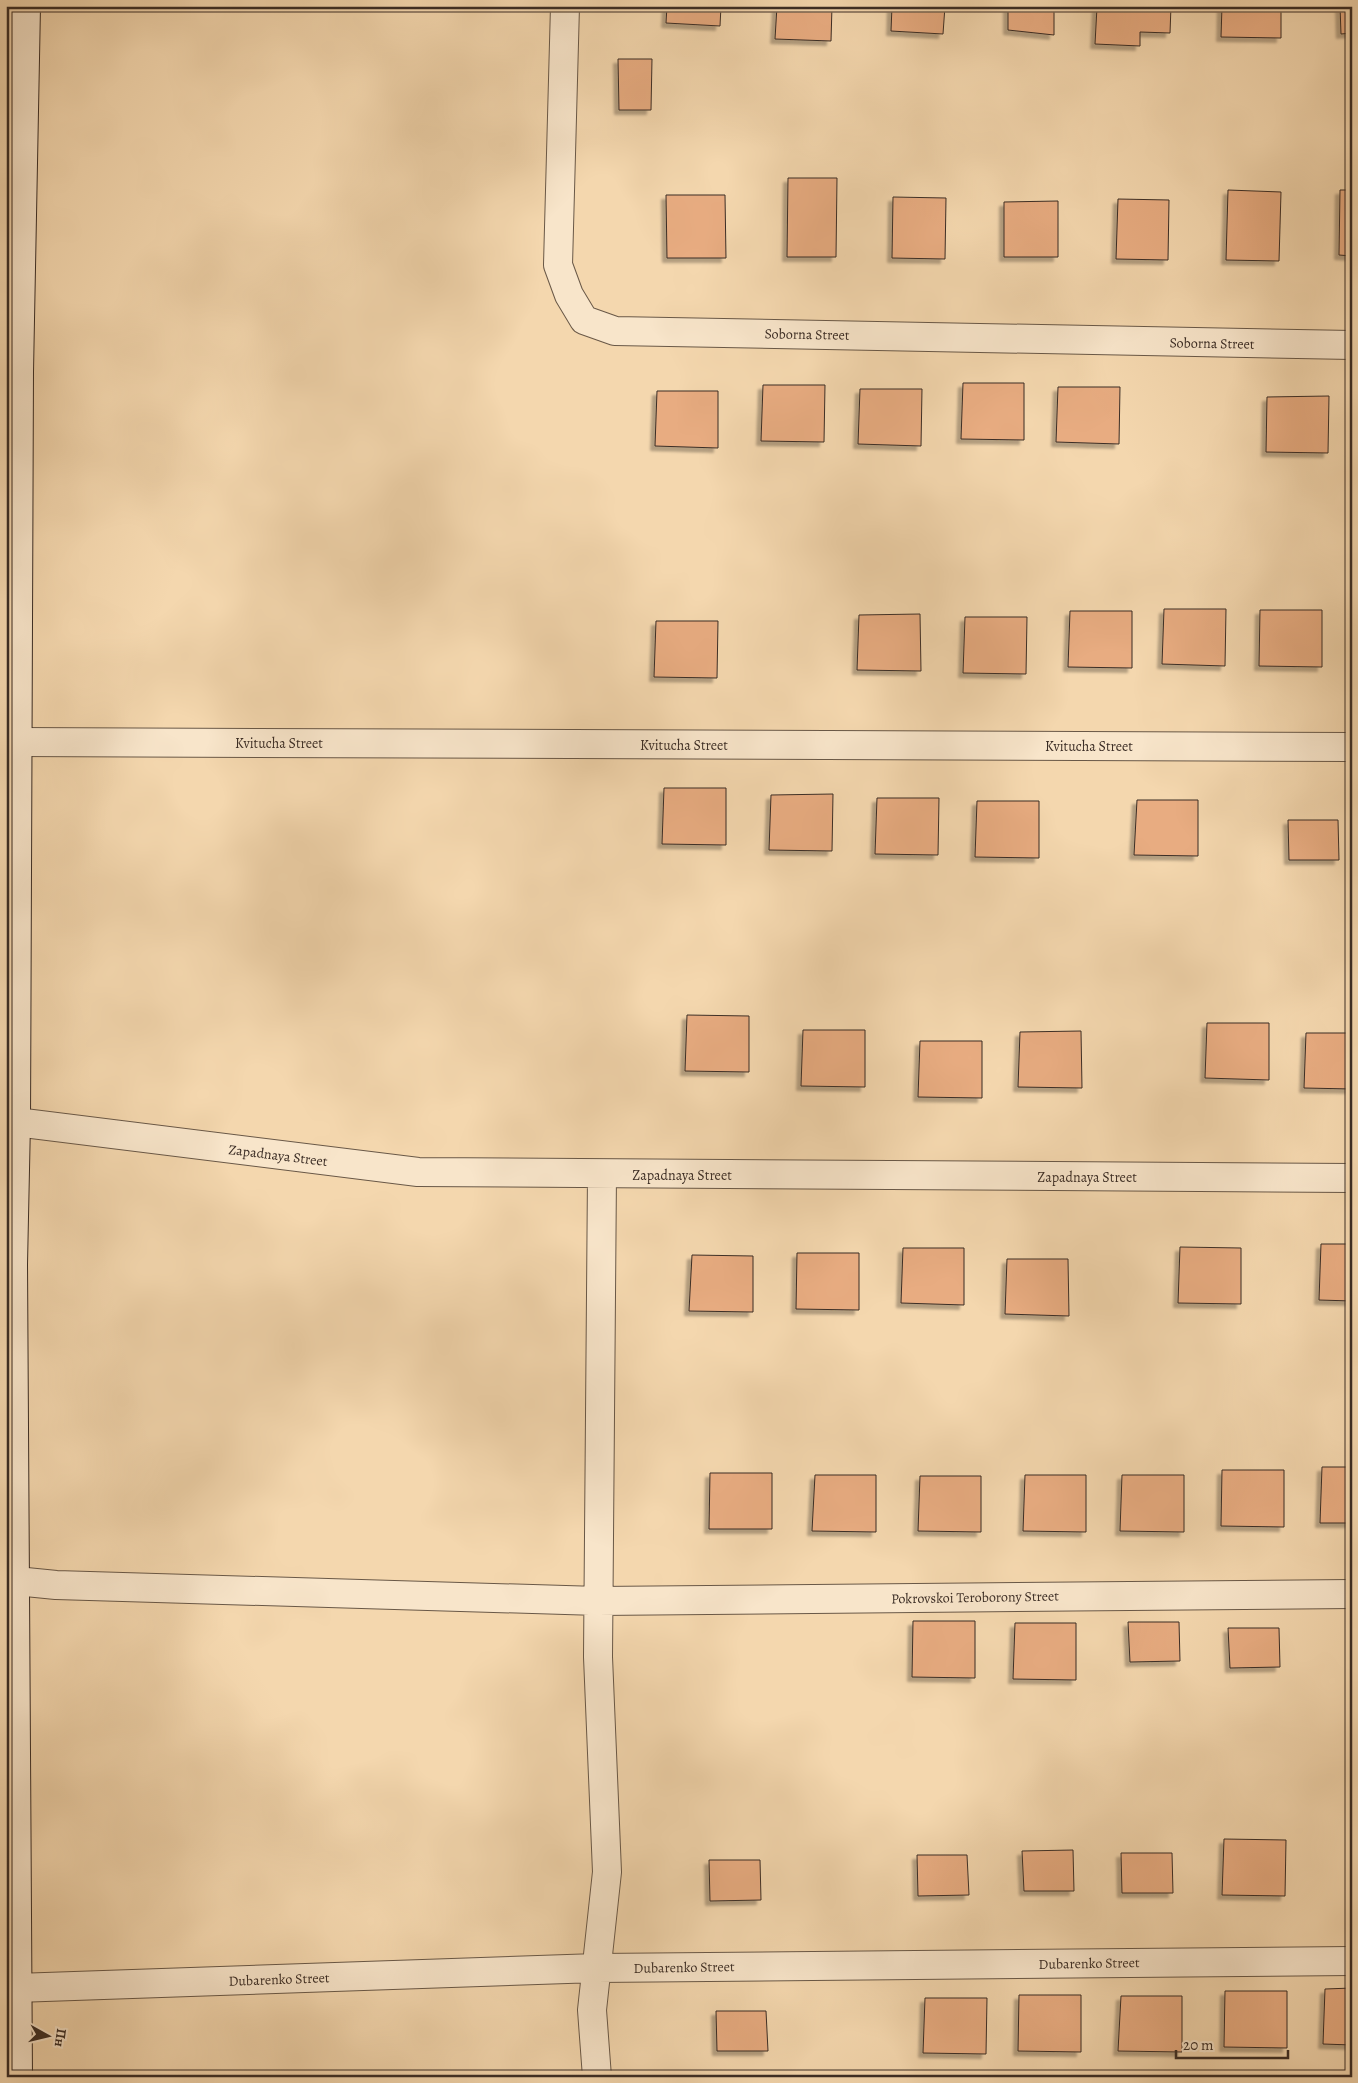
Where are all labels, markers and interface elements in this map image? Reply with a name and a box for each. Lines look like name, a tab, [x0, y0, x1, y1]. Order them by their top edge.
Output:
street label: Soborna Street	[764, 324, 850, 345]
street label: Soborna Street	[1169, 333, 1255, 354]
street label: Kvіtucha Street	[235, 734, 323, 753]
street label: Kvіtucha Street	[640, 736, 728, 755]
street label: Kvіtucha Street	[1045, 737, 1133, 756]
street label: Zapadnaya Street	[227, 1140, 329, 1171]
street label: Zapadnaya Street	[632, 1166, 732, 1185]
street label: Zapadnaya Street	[1037, 1168, 1137, 1187]
street label: Pokrovskoi Teroborony Street	[891, 1587, 1059, 1608]
street label: Dubarenko Street	[1038, 1953, 1140, 1974]
street label: Dubarenko Street	[633, 1957, 735, 1978]
street label: Dubarenko Street	[228, 1968, 330, 1991]
north arrow	[22, 2010, 72, 2060]
text: Пн	[50, 2027, 71, 2048]
scale bar	[1176, 2028, 1288, 2060]
text: 20 m	[1183, 2035, 1214, 2055]

